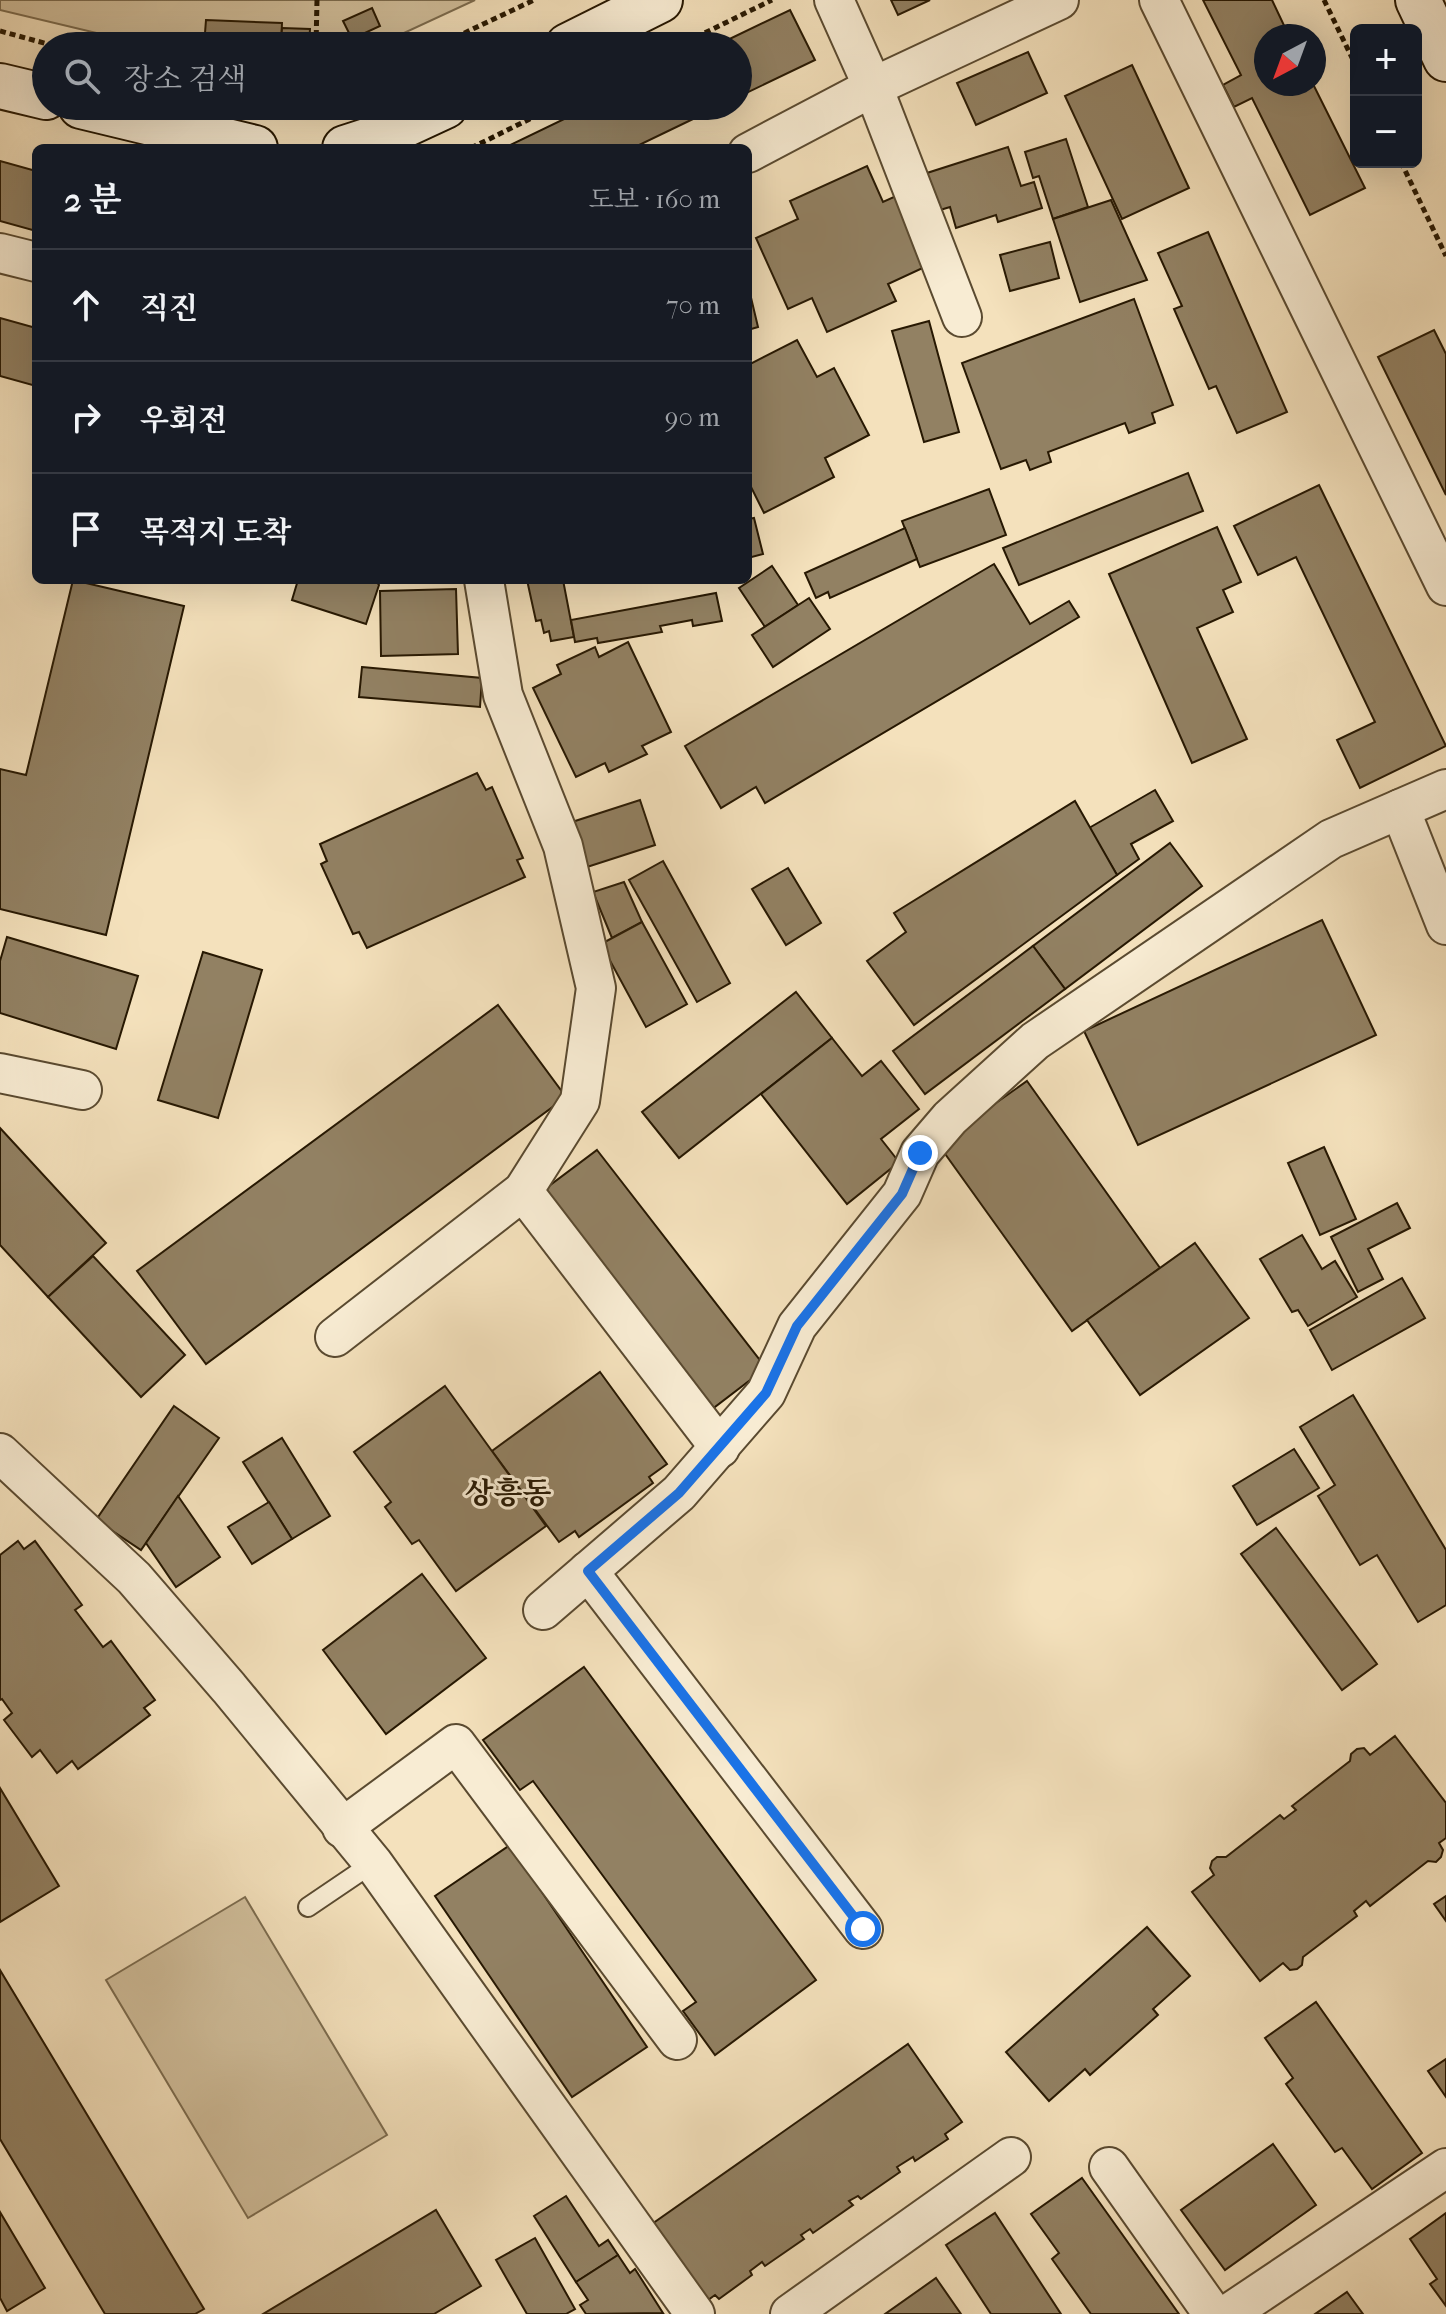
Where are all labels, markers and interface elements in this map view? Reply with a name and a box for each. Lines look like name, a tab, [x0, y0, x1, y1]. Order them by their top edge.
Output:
north arrow	[1254, 24, 1326, 96]
map controls	[1350, 24, 1422, 168]
button: +	[1350, 24, 1422, 96]
search box	[32, 32, 752, 120]
icon: search	[60, 54, 104, 98]
text: 장소 검색	[124, 62, 246, 97]
button: −	[1350, 96, 1422, 168]
text: 2 분	[64, 180, 122, 220]
text: 도보 · 160 m	[589, 184, 720, 215]
icon: ahead	[64, 283, 108, 327]
text: 70 m	[666, 290, 720, 321]
text: 직진	[140, 291, 198, 326]
icon: right	[64, 395, 108, 439]
text: 90 m	[665, 402, 720, 433]
text: 우회전	[140, 403, 227, 438]
icon: arrive	[64, 507, 108, 551]
text: 목적지 도착	[140, 515, 291, 550]
route end	[902, 1135, 938, 1171]
district label: 상흥동	[465, 1476, 551, 1511]
route start	[845, 1911, 881, 1947]

